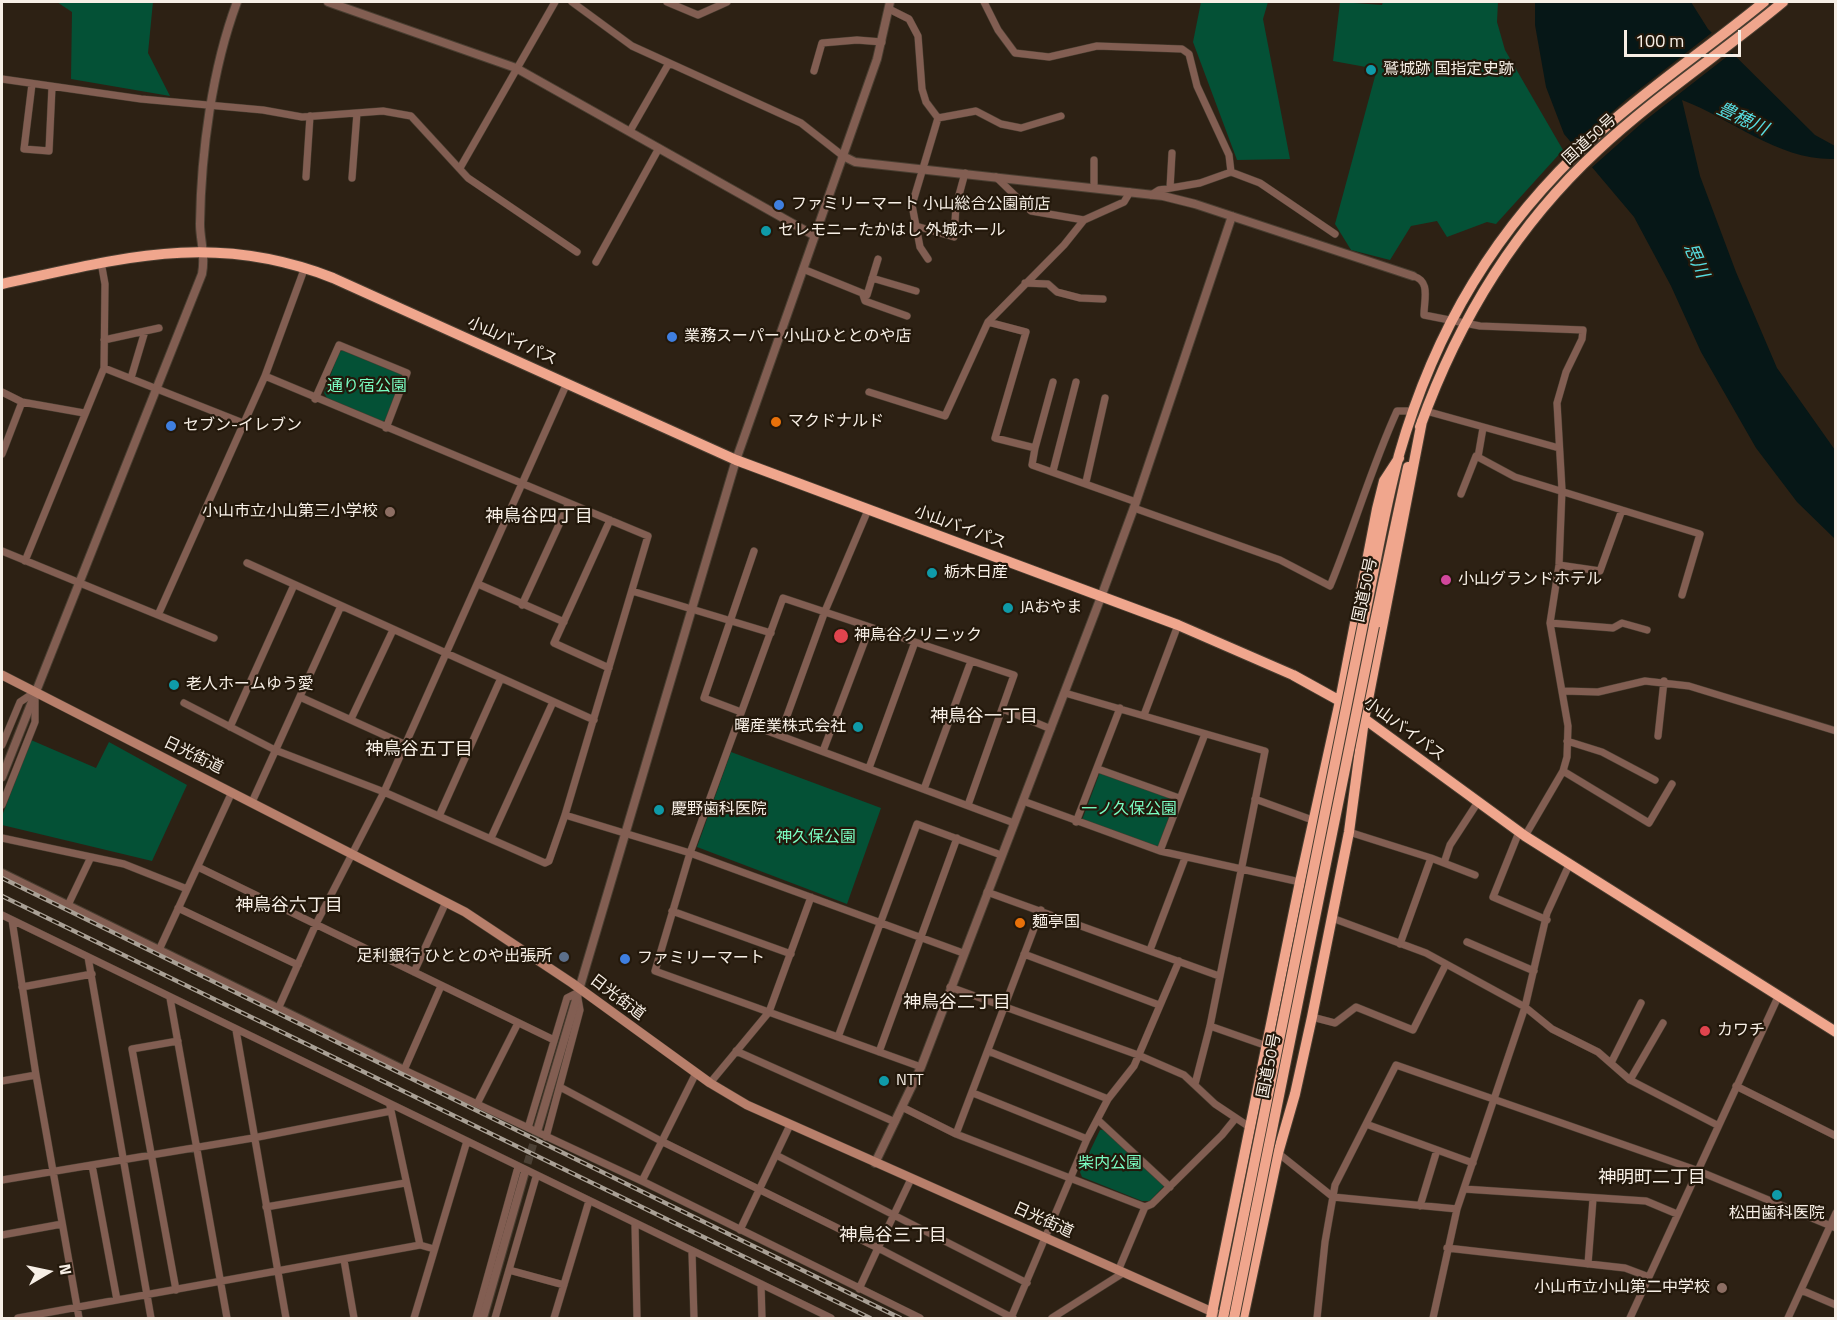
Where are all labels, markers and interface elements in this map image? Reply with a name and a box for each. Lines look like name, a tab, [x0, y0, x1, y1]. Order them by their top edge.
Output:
scale bar	[1627, 18, 1744, 56]
text: 100 m	[1635, 27, 1684, 54]
place label: 鷲城跡 国指定史跡	[1383, 60, 1515, 80]
marker: 鷲城跡 国指定史跡	[1364, 63, 1378, 77]
water label: 豊穂川	[1713, 99, 1771, 141]
street label: 国道50号	[1559, 111, 1621, 169]
place label: ファミリーマート 小山総合公園前店	[791, 195, 1051, 215]
marker: ファミリーマート 小山総合公園前店	[772, 198, 786, 212]
place label: セレモニーたかはし 外城ホール	[778, 221, 1006, 241]
marker: セレモニーたかはし 外城ホール	[759, 224, 773, 238]
water label: 思川	[1678, 240, 1712, 282]
street label: 小山バイパス	[464, 314, 560, 370]
place label: 業務スーパー 小山ひととのや店	[684, 327, 912, 347]
marker: 業務スーパー 小山ひととのや店	[665, 330, 679, 344]
park label: 通り宿公園	[327, 377, 407, 397]
place label: マクドナルド	[788, 412, 884, 432]
marker: マクドナルド	[769, 415, 783, 429]
place label: セブン-イレブン	[183, 416, 302, 436]
marker: セブン-イレブン	[164, 419, 178, 433]
place label: 小山市立小山第三小学校	[202, 502, 378, 522]
street label: 小山バイパス	[912, 503, 1008, 553]
marker: 小山市立小山第三小学校	[383, 505, 397, 519]
district label: 神鳥谷四丁目	[485, 507, 593, 529]
street label: 国道50号	[1350, 556, 1382, 624]
place label: 栃木日産	[944, 563, 1008, 583]
marker: 栃木日産	[925, 566, 939, 580]
place label: 小山グランドホテル	[1458, 570, 1602, 590]
marker: 小山グランドホテル	[1439, 573, 1453, 587]
place label: JAおやま	[1020, 598, 1082, 618]
marker: JAおやま	[1001, 601, 1015, 615]
place label: 神鳥谷クリニック	[854, 626, 982, 646]
marker: 神鳥谷クリニック	[832, 627, 850, 645]
place label: 老人ホームゆう愛	[186, 675, 314, 695]
marker: 老人ホームゆう愛	[167, 678, 181, 692]
street label: 小山バイパス	[1360, 694, 1448, 766]
district label: 神鳥谷一丁目	[930, 707, 1038, 729]
place label: 曙産業株式会社	[734, 717, 846, 737]
marker: 曙産業株式会社	[851, 720, 865, 734]
street label: 日光街道	[160, 733, 226, 779]
district label: 神鳥谷五丁目	[365, 740, 473, 762]
place label: 慶野歯科医院	[671, 800, 767, 820]
park label: 一ノ久保公園	[1081, 800, 1177, 820]
marker: 慶野歯科医院	[652, 803, 666, 817]
park label: 神久保公園	[776, 828, 856, 848]
district label: 神鳥谷六丁目	[235, 896, 343, 918]
place label: 麺亭国	[1032, 913, 1080, 933]
marker: 麺亭国	[1013, 916, 1027, 930]
place label: 足利銀行 ひととのや出張所	[356, 947, 552, 967]
place label: ファミリーマート	[637, 949, 765, 969]
marker: 足利銀行 ひととのや出張所	[557, 950, 571, 964]
marker: ファミリーマート	[618, 952, 632, 966]
street label: 日光街道	[586, 971, 648, 1025]
district label: 神鳥谷二丁目	[903, 993, 1011, 1015]
place label: カワチ	[1717, 1021, 1765, 1041]
marker: カワチ	[1698, 1024, 1712, 1038]
street label: 国道50号	[1254, 1032, 1286, 1100]
place label: NTT	[896, 1071, 924, 1091]
marker: NTT	[877, 1074, 891, 1088]
park label: 柴内公園	[1078, 1154, 1142, 1174]
district label: 神明町二丁目	[1598, 1168, 1706, 1190]
marker: 松田歯科医院	[1770, 1188, 1784, 1202]
street label: 日光街道	[1010, 1199, 1076, 1243]
place label: 松田歯科医院	[1729, 1204, 1825, 1224]
district label: 神鳥谷三丁目	[839, 1226, 947, 1248]
north arrow	[18, 1242, 78, 1302]
text: N	[53, 1262, 78, 1277]
place label: 小山市立小山第二中学校	[1534, 1278, 1710, 1298]
marker: 小山市立小山第二中学校	[1715, 1281, 1729, 1295]

